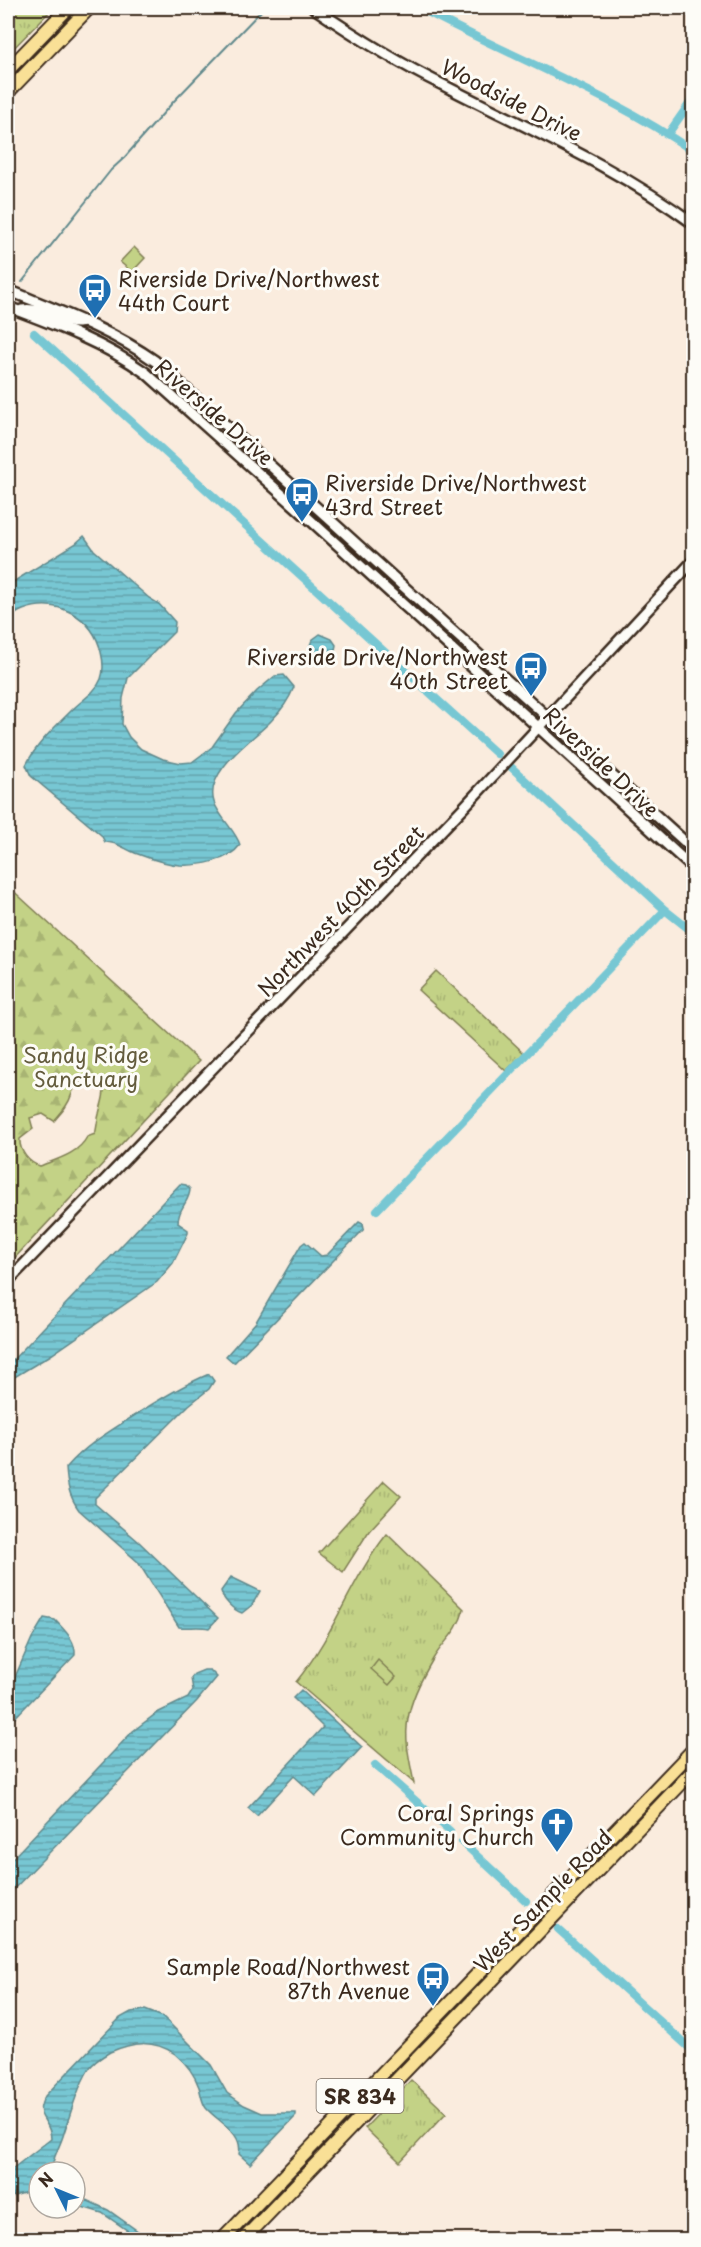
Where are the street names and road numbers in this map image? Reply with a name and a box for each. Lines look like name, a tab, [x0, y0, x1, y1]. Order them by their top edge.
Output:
street label: Woodside Drive	[436, 50, 588, 148]
street label: Riverside Drive	[148, 350, 282, 472]
street label: Riverside Drive	[537, 699, 667, 823]
street label: Northwest 40th Street	[249, 817, 431, 1003]
street label: West Sample Road	[465, 1821, 619, 1979]
road number: SR 834	[316, 2079, 404, 2113]

